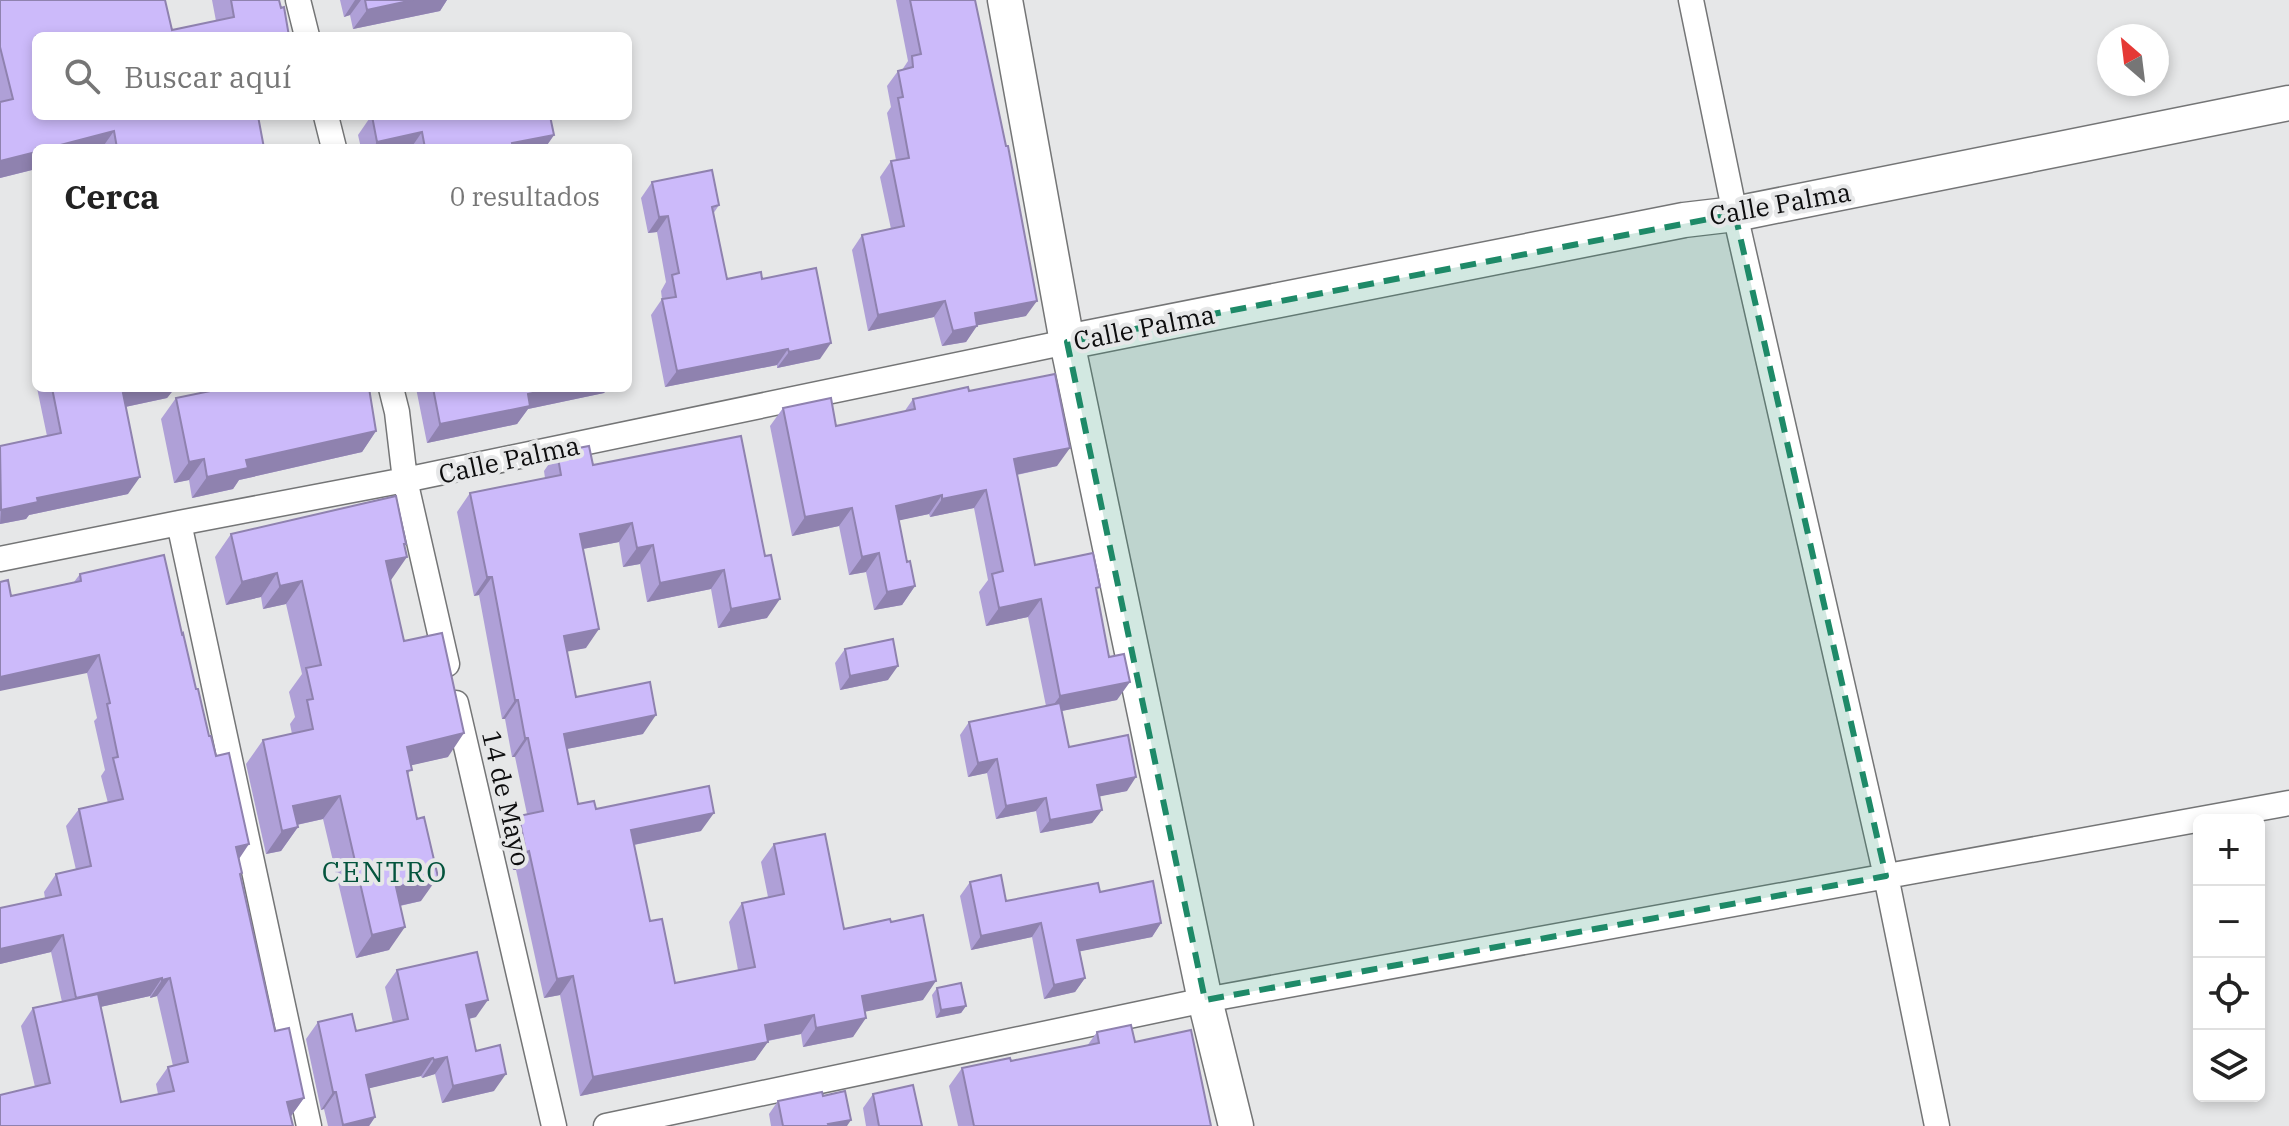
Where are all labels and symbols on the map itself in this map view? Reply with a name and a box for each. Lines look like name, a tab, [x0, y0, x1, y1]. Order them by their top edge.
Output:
north arrow	[2097, 24, 2169, 96]
street label: Calle Palma	[1707, 174, 1853, 232]
street label: Calle Palma	[1070, 297, 1218, 357]
street label: Calle Palma	[435, 427, 583, 491]
street label: 14 de Mayo	[475, 727, 539, 869]
district label: CENTRO	[322, 853, 448, 890]

